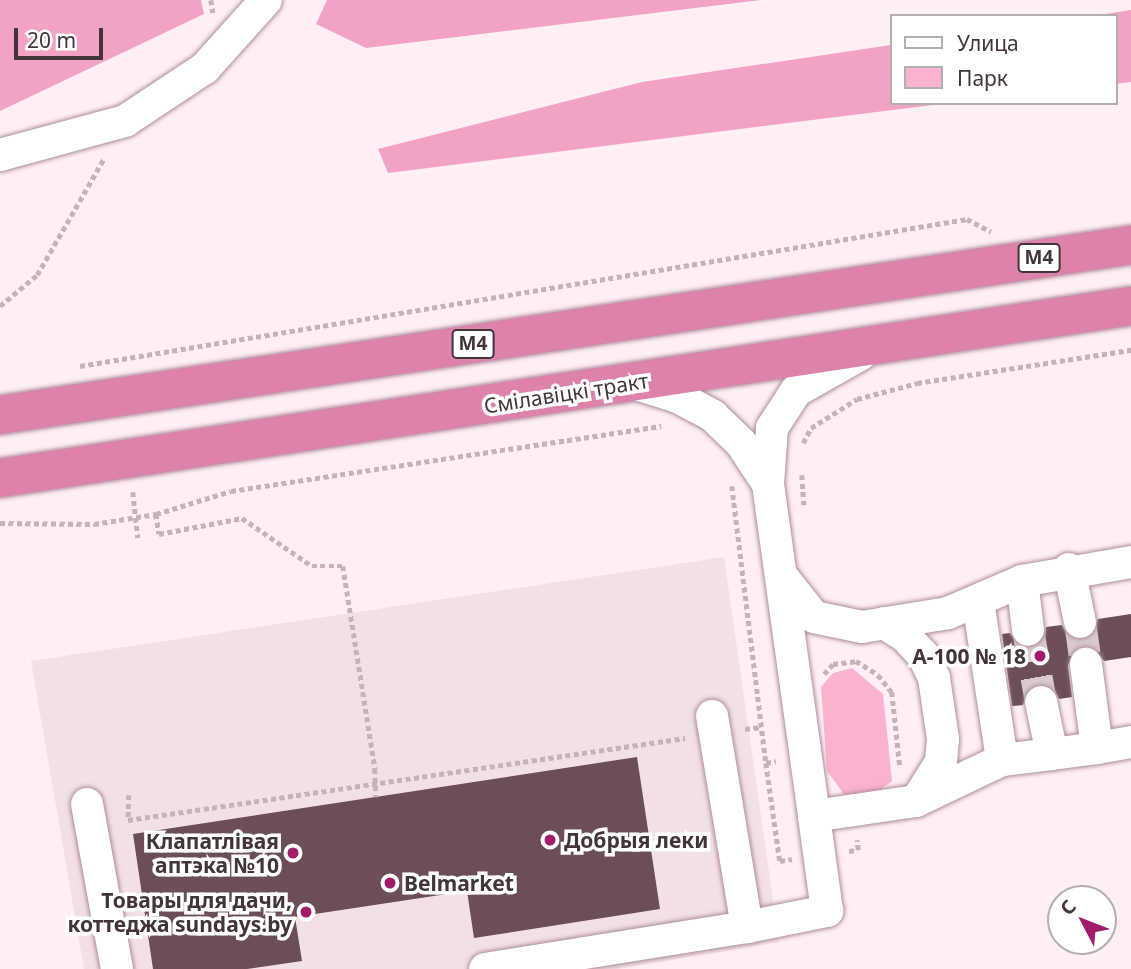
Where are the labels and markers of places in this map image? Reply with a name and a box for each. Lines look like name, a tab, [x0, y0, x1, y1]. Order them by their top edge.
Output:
place label: А-100 № 18	[912, 643, 1026, 669]
marker: А-100 № 18	[1032, 648, 1048, 664]
place label: Добрыя леки	[564, 827, 708, 853]
place label: Клапатлівая аптэка №10	[146, 828, 279, 878]
marker: Добрыя леки	[542, 832, 558, 848]
marker: Клапатлівая аптэка №10	[285, 845, 301, 861]
place label: Belmarket	[404, 870, 514, 896]
marker: Belmarket	[382, 875, 398, 891]
place label: Товары для дачи, коттеджа sundays.by	[68, 887, 292, 937]
marker: Товары для дачи, коттеджа sundays.by	[298, 904, 314, 920]

